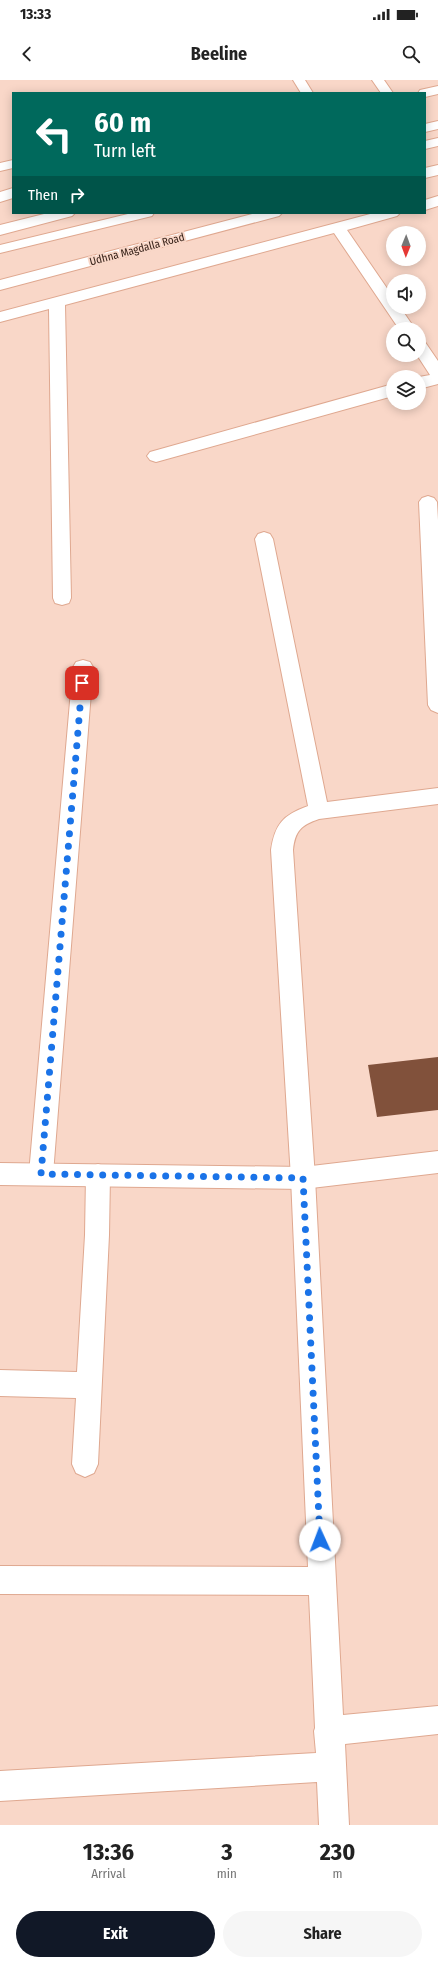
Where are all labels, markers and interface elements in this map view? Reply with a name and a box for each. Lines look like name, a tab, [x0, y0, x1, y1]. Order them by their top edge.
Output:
text: 13:33	[20, 5, 51, 23]
icon: back	[16, 43, 38, 65]
text: Beeline	[191, 43, 247, 65]
icon: search	[400, 43, 422, 65]
text: 60 m	[94, 106, 151, 139]
icon: left	[28, 108, 80, 160]
text: Turn left	[94, 140, 156, 162]
icon: right	[66, 184, 88, 206]
text: Then	[28, 186, 58, 204]
north arrow	[386, 226, 426, 266]
map controls	[386, 226, 426, 410]
street label: Udhna Magdalla Road	[88, 231, 186, 268]
button: sound	[386, 274, 426, 314]
button: search	[386, 322, 426, 362]
button: layers	[386, 370, 426, 410]
pin	[65, 666, 99, 700]
icon: arrive	[71, 672, 93, 694]
position arrow	[299, 1519, 341, 1561]
text: 13:36	[83, 1838, 134, 1866]
text: 3	[221, 1838, 233, 1866]
text: 230	[320, 1838, 355, 1866]
text: Arrival	[91, 1866, 126, 1881]
text: min	[217, 1866, 237, 1881]
text: m	[332, 1866, 342, 1881]
button: Exit	[16, 1911, 215, 1957]
button: Share	[223, 1911, 422, 1957]

